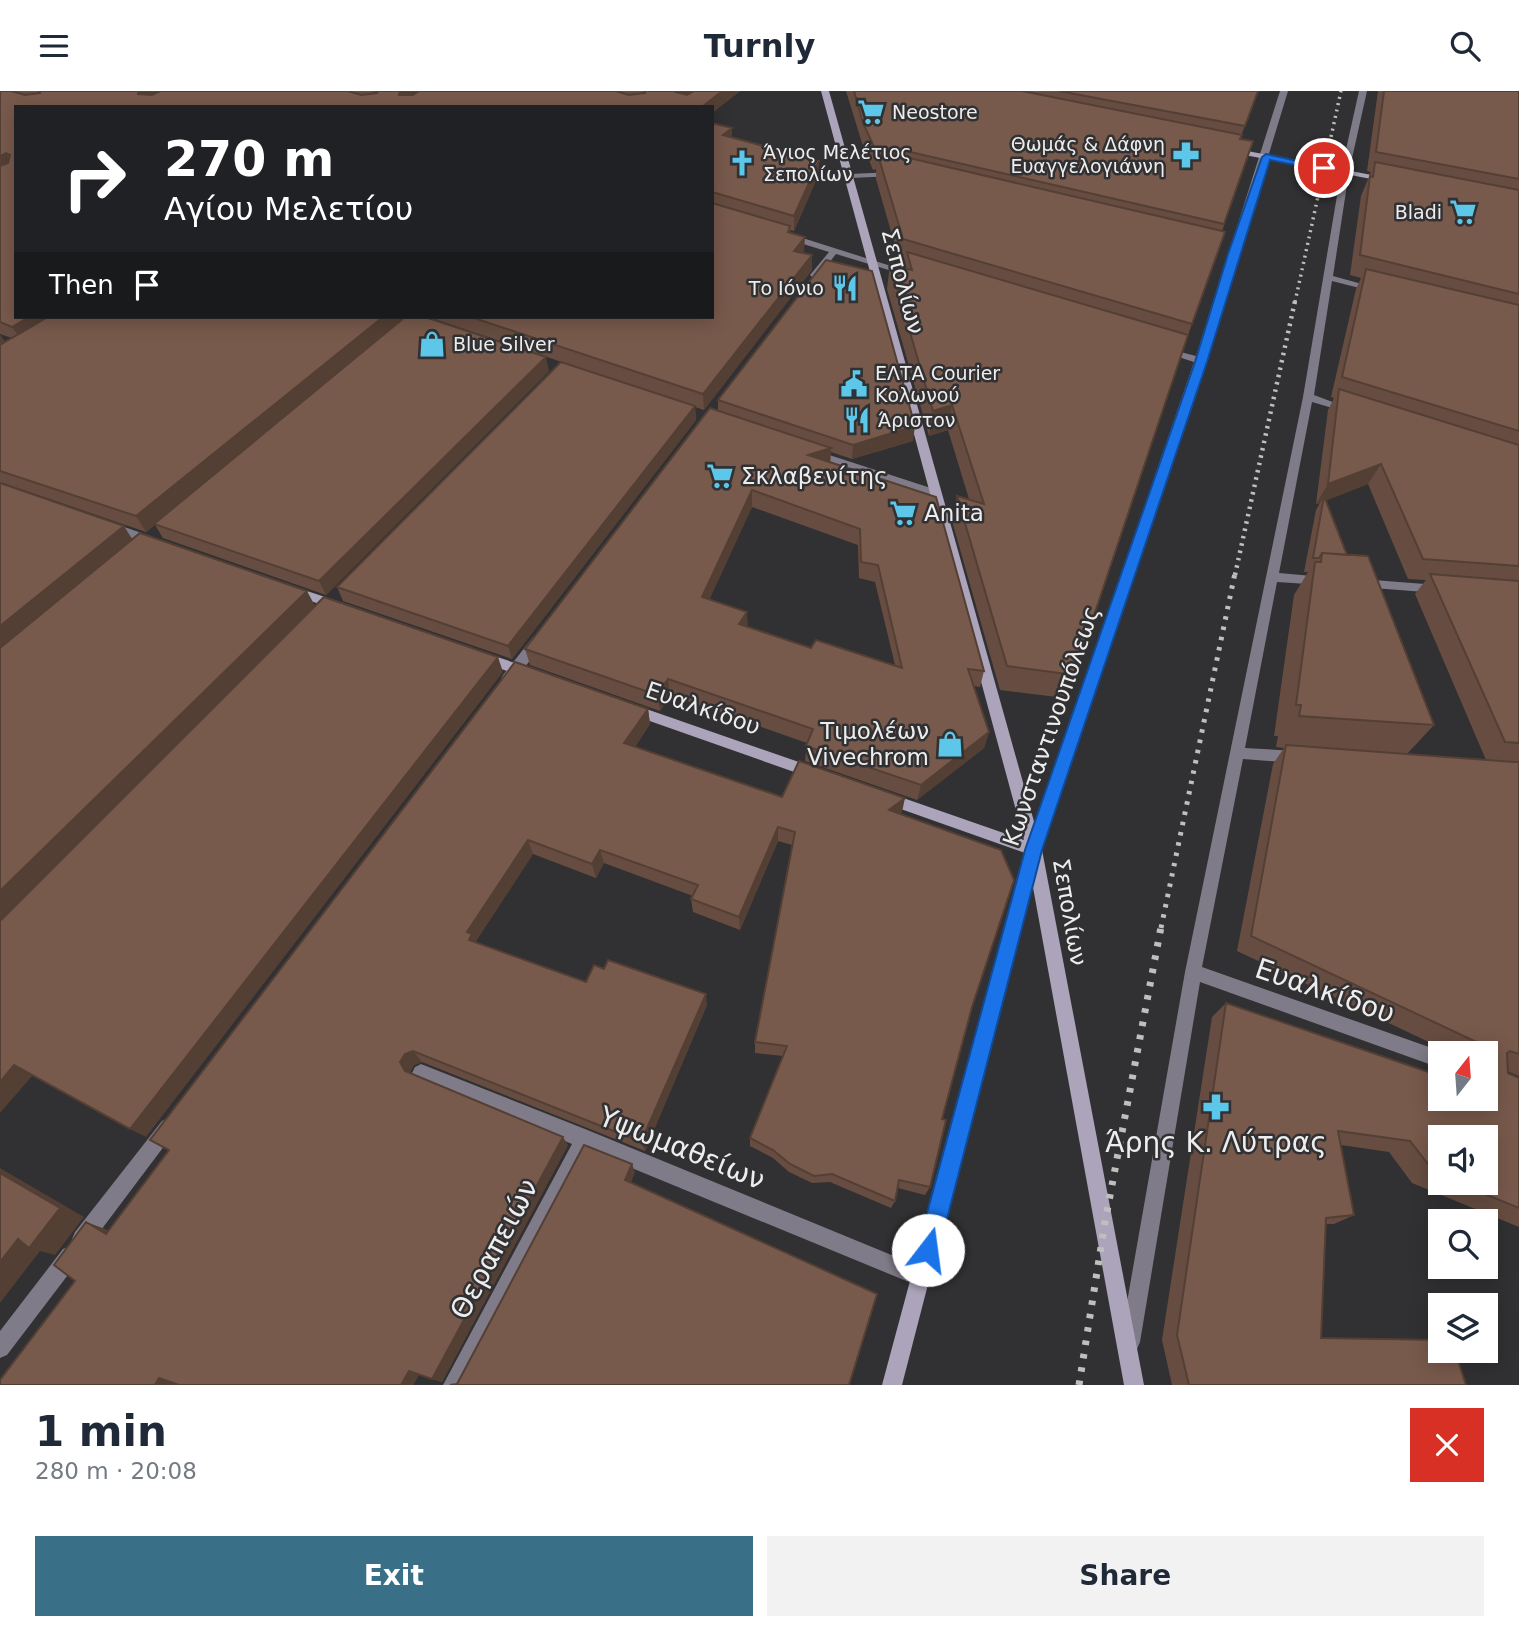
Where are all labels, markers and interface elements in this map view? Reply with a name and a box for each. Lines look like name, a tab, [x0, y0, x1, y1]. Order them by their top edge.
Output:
icon: menu	[35, 27, 73, 65]
text: Turnly	[704, 27, 815, 65]
icon: search	[1446, 27, 1484, 65]
supermarket icon: Neostore	[856, 97, 886, 127]
place label: Neostore	[892, 101, 978, 123]
text: 270 m	[164, 131, 334, 188]
icon: right	[49, 133, 140, 224]
place label: Θωμάς & Δάφνη Ευαγγελογιάννη	[1010, 133, 1165, 177]
pin	[1294, 138, 1354, 198]
pharmacy icon: Θωμάς & Δάφνη Ευαγγελογιάννη	[1171, 140, 1201, 170]
place label: Άγιος Μελέτιος Σεπολίων	[763, 141, 911, 185]
church icon: Άγιος Μελέτιος Σεπολίων	[727, 148, 757, 178]
icon: arrive	[1305, 149, 1343, 187]
text: Αγίου Μελετίου	[164, 190, 413, 228]
supermarket icon: Bladi	[1448, 197, 1478, 227]
place label: Bladi	[1395, 201, 1442, 223]
street label: Σεπολίων	[876, 225, 930, 337]
icon: arrive	[128, 266, 166, 304]
text: Then	[49, 270, 114, 300]
restaurant icon: Το Ιόνιο	[830, 273, 860, 303]
place label: Το Ιόνιο	[748, 277, 824, 299]
shop icon: Blue Silver	[417, 329, 447, 359]
place label: Blue Silver	[453, 333, 555, 355]
place label: ΕΛΤΑ Courier Κολωνού	[875, 362, 1000, 406]
public building icon: ΕΛΤΑ Courier Κολωνού	[839, 369, 869, 399]
restaurant icon: Άριστον	[842, 405, 872, 435]
place label: Άριστον	[878, 409, 955, 431]
supermarket icon: Σκλαβενίτης	[705, 461, 735, 491]
place label: Σκλαβενίτης	[741, 463, 888, 489]
supermarket icon: Anita	[888, 498, 918, 528]
place label: Anita	[924, 500, 984, 526]
street label: Κωνσταντινουπόλεως	[998, 603, 1104, 849]
street label: Ευαλκίδου	[642, 676, 764, 740]
place label: Τιμολέων Vivechrom	[807, 718, 929, 770]
shop icon: Τιμολέων Vivechrom	[935, 729, 965, 759]
street label: Σεπολίων	[1048, 856, 1092, 968]
street label: Ευαλκίδου	[1251, 952, 1399, 1030]
north arrow	[1428, 1041, 1498, 1111]
map controls	[1428, 1041, 1498, 1363]
pharmacy icon: Άρης Κ. Λύτρας	[1201, 1092, 1231, 1122]
street label: Υψωμαθείων	[593, 1099, 770, 1196]
button: sound	[1428, 1125, 1498, 1195]
place label: Άρης Κ. Λύτρας	[1105, 1126, 1327, 1159]
street label: Θεραπειών	[443, 1173, 545, 1325]
button: search	[1428, 1209, 1498, 1279]
position arrow	[891, 1213, 965, 1287]
button: layers	[1428, 1293, 1498, 1363]
text: 1 min	[35, 1407, 167, 1456]
button: close	[1410, 1408, 1484, 1482]
text: 280 m · 20:08	[35, 1458, 197, 1484]
button: Exit	[35, 1536, 753, 1616]
button: Share	[767, 1536, 1484, 1616]

